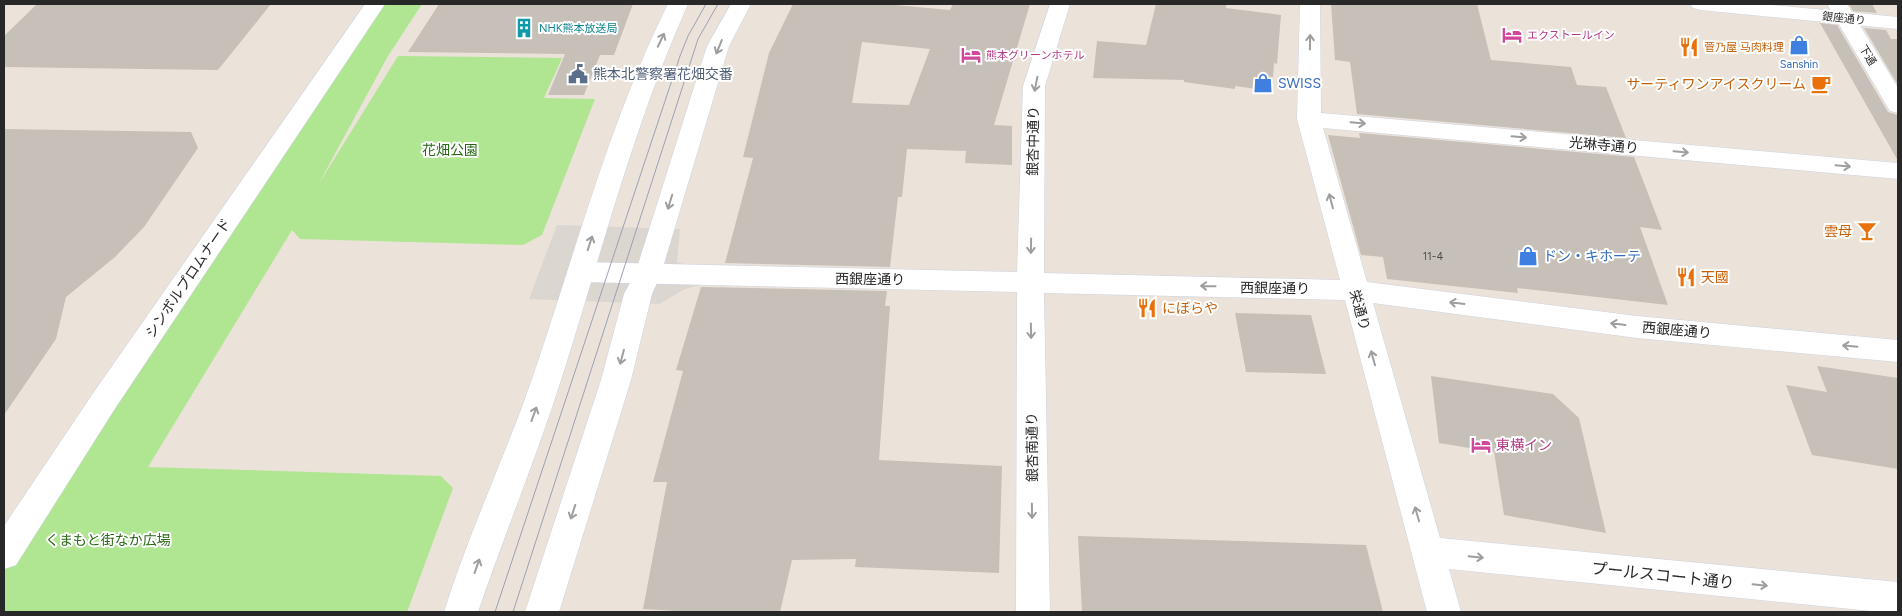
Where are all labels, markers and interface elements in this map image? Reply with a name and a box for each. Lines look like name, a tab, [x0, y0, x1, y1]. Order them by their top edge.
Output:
street label: 銀座通り	[1821, 10, 1867, 27]
building icon: NHK熊本放送局	[513, 17, 535, 39]
place label: NHK熊本放送局	[539, 22, 618, 35]
hotel icon: エクストールイン	[1501, 24, 1523, 46]
place label: エクストールイン	[1527, 29, 1615, 42]
one-way arrow	[656, 33, 666, 48]
one-way arrow	[1305, 34, 1315, 50]
shop icon: Sanshin	[1788, 34, 1810, 56]
restaurant icon: 菅乃屋 马肉料理	[1678, 36, 1700, 58]
one-way arrow	[713, 39, 723, 54]
place label: 菅乃屋 马肉料理	[1704, 41, 1784, 54]
street label: 下通	[1856, 42, 1879, 68]
hotel icon: 熊本グリーンホテル	[960, 44, 982, 66]
place label: 熊本グリーンホテル	[986, 49, 1084, 62]
place label: Sanshin	[1780, 58, 1818, 71]
public building icon: 熊本北警察署花畑交番	[567, 63, 589, 85]
place label: 熊本北警察署花畑交番	[593, 66, 733, 83]
shop icon: SWISS	[1252, 72, 1274, 94]
cafe icon: サーティワンアイスクリーム	[1810, 73, 1832, 95]
one-way arrow	[1030, 75, 1040, 91]
place label: SWISS	[1278, 75, 1321, 92]
place label: サーティワンアイスクリーム	[1626, 76, 1806, 93]
street label: 銀杏中通り	[1024, 106, 1043, 176]
one-way arrow	[1349, 118, 1365, 128]
one-way arrow	[1511, 133, 1527, 142]
street label: 光琳寺通り	[1568, 134, 1640, 157]
park label: 花畑公園	[422, 142, 478, 159]
one-way arrow	[1673, 147, 1689, 156]
one-way arrow	[1835, 161, 1851, 171]
one-way arrow	[664, 193, 674, 209]
one-way arrow	[1326, 194, 1335, 210]
street label: シンボルプロムナード	[142, 215, 235, 341]
bar icon: 雲母	[1856, 220, 1878, 242]
place label: 雲母	[1824, 223, 1852, 240]
one-way arrow	[585, 235, 595, 251]
one-way arrow	[1026, 238, 1036, 254]
shop icon: ドン・キホーテ	[1517, 245, 1539, 267]
place label: ドン・キホーテ	[1543, 248, 1641, 265]
house number: 11-4	[1423, 250, 1443, 263]
restaurant icon: 天國	[1675, 266, 1697, 288]
place label: 天國	[1701, 269, 1729, 286]
street label: 西銀座通り	[835, 270, 905, 289]
street label: 西銀座通り	[1240, 279, 1310, 298]
one-way arrow	[1200, 282, 1216, 291]
street label: 栄通り	[1346, 288, 1373, 333]
restaurant icon: にぼらや	[1136, 297, 1158, 319]
one-way arrow	[1449, 298, 1465, 308]
place label: にぼらや	[1162, 300, 1218, 317]
one-way arrow	[1611, 319, 1627, 329]
street label: 西銀座通り	[1641, 319, 1713, 342]
one-way arrow	[1026, 322, 1036, 339]
one-way arrow	[1842, 342, 1858, 351]
one-way arrow	[617, 348, 626, 364]
one-way arrow	[1368, 350, 1378, 366]
one-way arrow	[530, 407, 539, 422]
street label: 銀杏南通り	[1023, 412, 1042, 482]
hotel icon: 東横イン	[1470, 434, 1492, 456]
place label: 東横イン	[1496, 437, 1552, 454]
one-way arrow	[1027, 502, 1037, 519]
one-way arrow	[568, 503, 577, 519]
one-way arrow	[1412, 507, 1422, 523]
park label: くまもと街なか広場	[45, 532, 171, 549]
one-way arrow	[1468, 552, 1484, 561]
one-way arrow	[473, 559, 482, 575]
street label: プールスコート通り	[1590, 559, 1736, 592]
one-way arrow	[1751, 580, 1767, 589]

